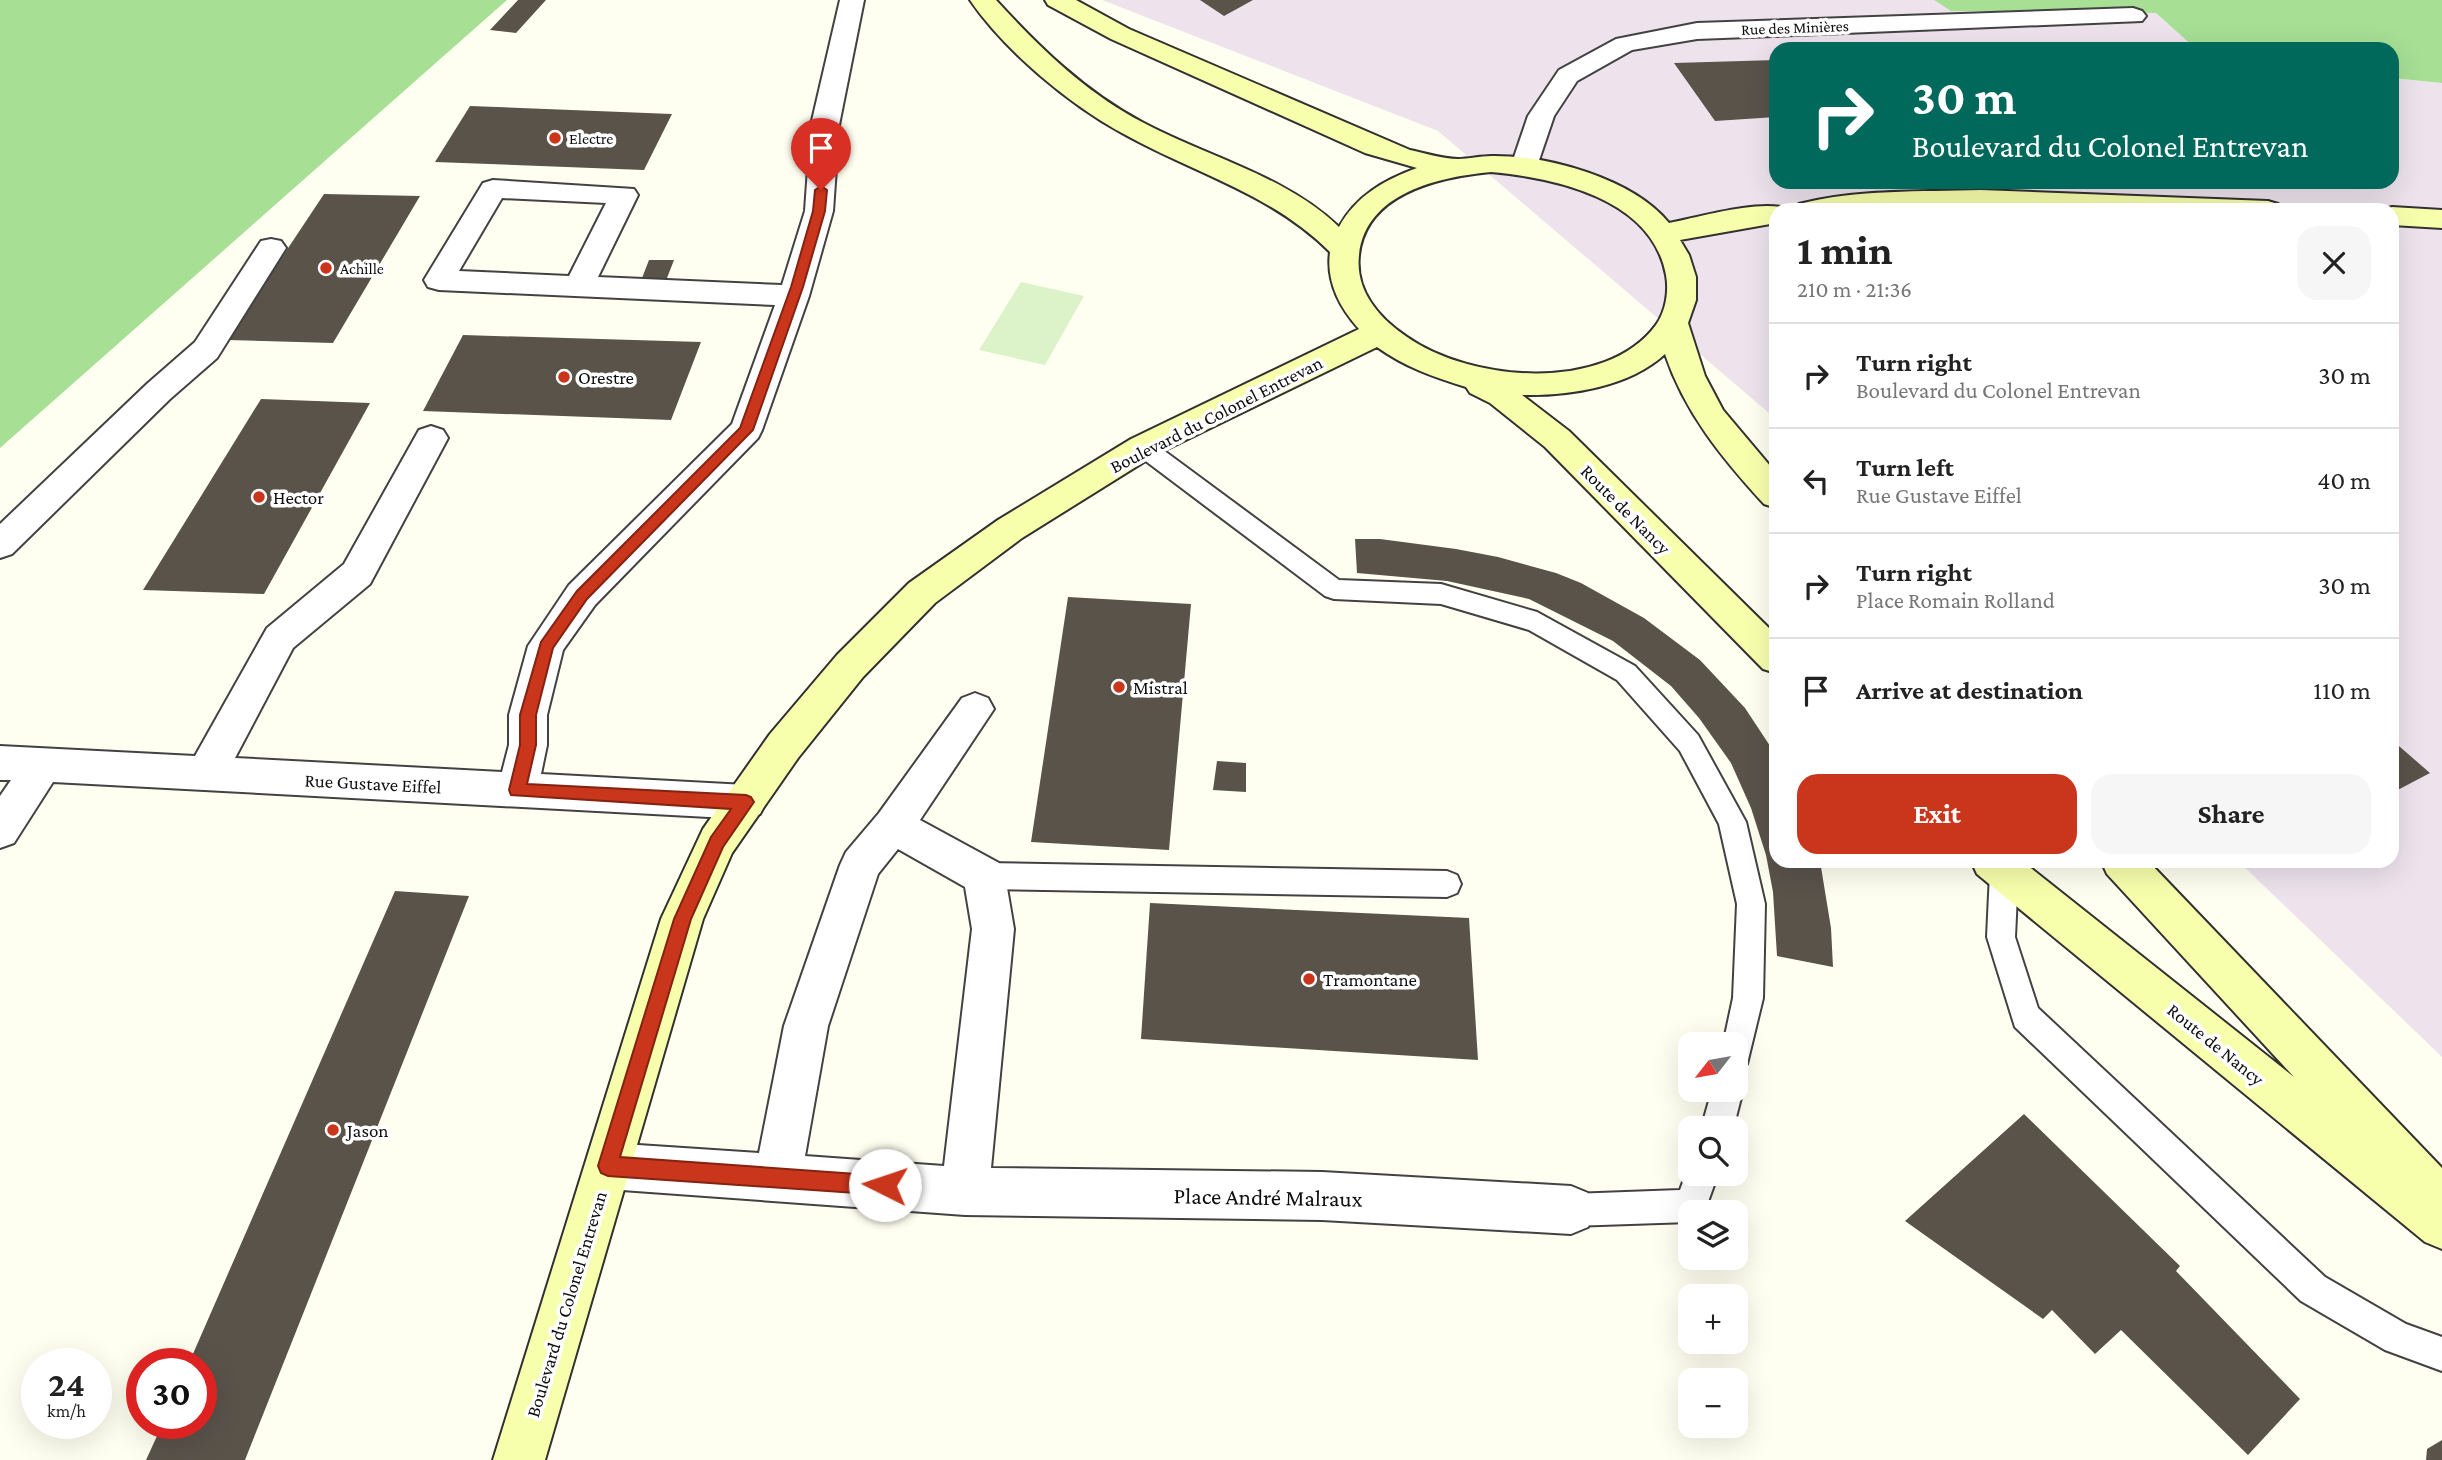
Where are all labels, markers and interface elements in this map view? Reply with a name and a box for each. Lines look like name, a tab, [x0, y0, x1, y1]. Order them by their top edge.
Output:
street label: Rue des Minières	[1741, 17, 1849, 38]
icon: right	[1797, 70, 1888, 161]
text: 30 m	[1912, 70, 2017, 125]
pin	[791, 118, 851, 190]
text: Boulevard du Colonel Entrevan	[1912, 128, 2308, 164]
icon: arrive	[802, 129, 840, 167]
marker: Electre	[547, 130, 563, 146]
place label: Electre	[569, 130, 613, 147]
text: 1 min	[1797, 226, 1893, 273]
button: close	[2297, 226, 2371, 300]
marker: Achille	[318, 260, 334, 276]
place label: Achille	[340, 260, 384, 277]
text: 210 m · 21:36	[1797, 276, 1912, 302]
text: Turn right	[1856, 348, 1972, 377]
street label: Boulevard du Colonel Entrevan	[1107, 352, 1326, 477]
icon: right	[1797, 357, 1835, 395]
text: 30 m	[2318, 361, 2371, 390]
place label: Orestre	[578, 367, 634, 388]
marker: Orestre	[556, 369, 572, 385]
text: Boulevard du Colonel Entrevan	[1856, 377, 2141, 403]
text: Turn left	[1856, 453, 1954, 482]
street label: Route de Nancy	[1577, 460, 1675, 559]
icon: left	[1797, 462, 1835, 500]
text: 40 m	[2317, 466, 2371, 495]
text: Rue Gustave Eiffel	[1856, 482, 2022, 508]
place label: Hector	[273, 487, 324, 508]
marker: Hector	[251, 489, 267, 505]
text: Turn right	[1856, 558, 1972, 587]
icon: right	[1797, 567, 1835, 605]
text: 30 m	[2318, 571, 2371, 600]
text: Place Romain Rolland	[1856, 587, 2055, 613]
icon: arrive	[1797, 672, 1835, 710]
text: Arrive at destination	[1856, 676, 2083, 705]
text: 110 m	[2313, 676, 2371, 705]
place label: Mistral	[1133, 677, 1188, 698]
marker: Mistral	[1111, 679, 1127, 695]
street label: Rue Gustave Eiffel	[304, 769, 442, 798]
button: Exit	[1797, 774, 2077, 854]
button: Share	[2091, 774, 2371, 854]
place label: Tramontane	[1323, 969, 1417, 990]
marker: Tramontane	[1301, 971, 1317, 987]
street label: Route de Nancy	[2163, 999, 2268, 1090]
north arrow	[1678, 1032, 1748, 1102]
map controls	[1678, 1032, 1748, 1438]
button: search	[1678, 1116, 1748, 1186]
place label: Jason	[345, 1120, 389, 1141]
marker: Jason	[325, 1122, 341, 1138]
position arrow	[848, 1148, 922, 1222]
street label: Place André Malraux	[1173, 1182, 1363, 1212]
street label: Boulevard du Colonel Entrevan	[522, 1189, 611, 1420]
button: layers	[1678, 1200, 1748, 1270]
button: +	[1678, 1284, 1748, 1354]
speed limit sign: 30	[126, 1348, 217, 1439]
text: 24	[48, 1365, 85, 1404]
button: −	[1678, 1368, 1748, 1438]
text: km/h	[47, 1401, 86, 1421]

